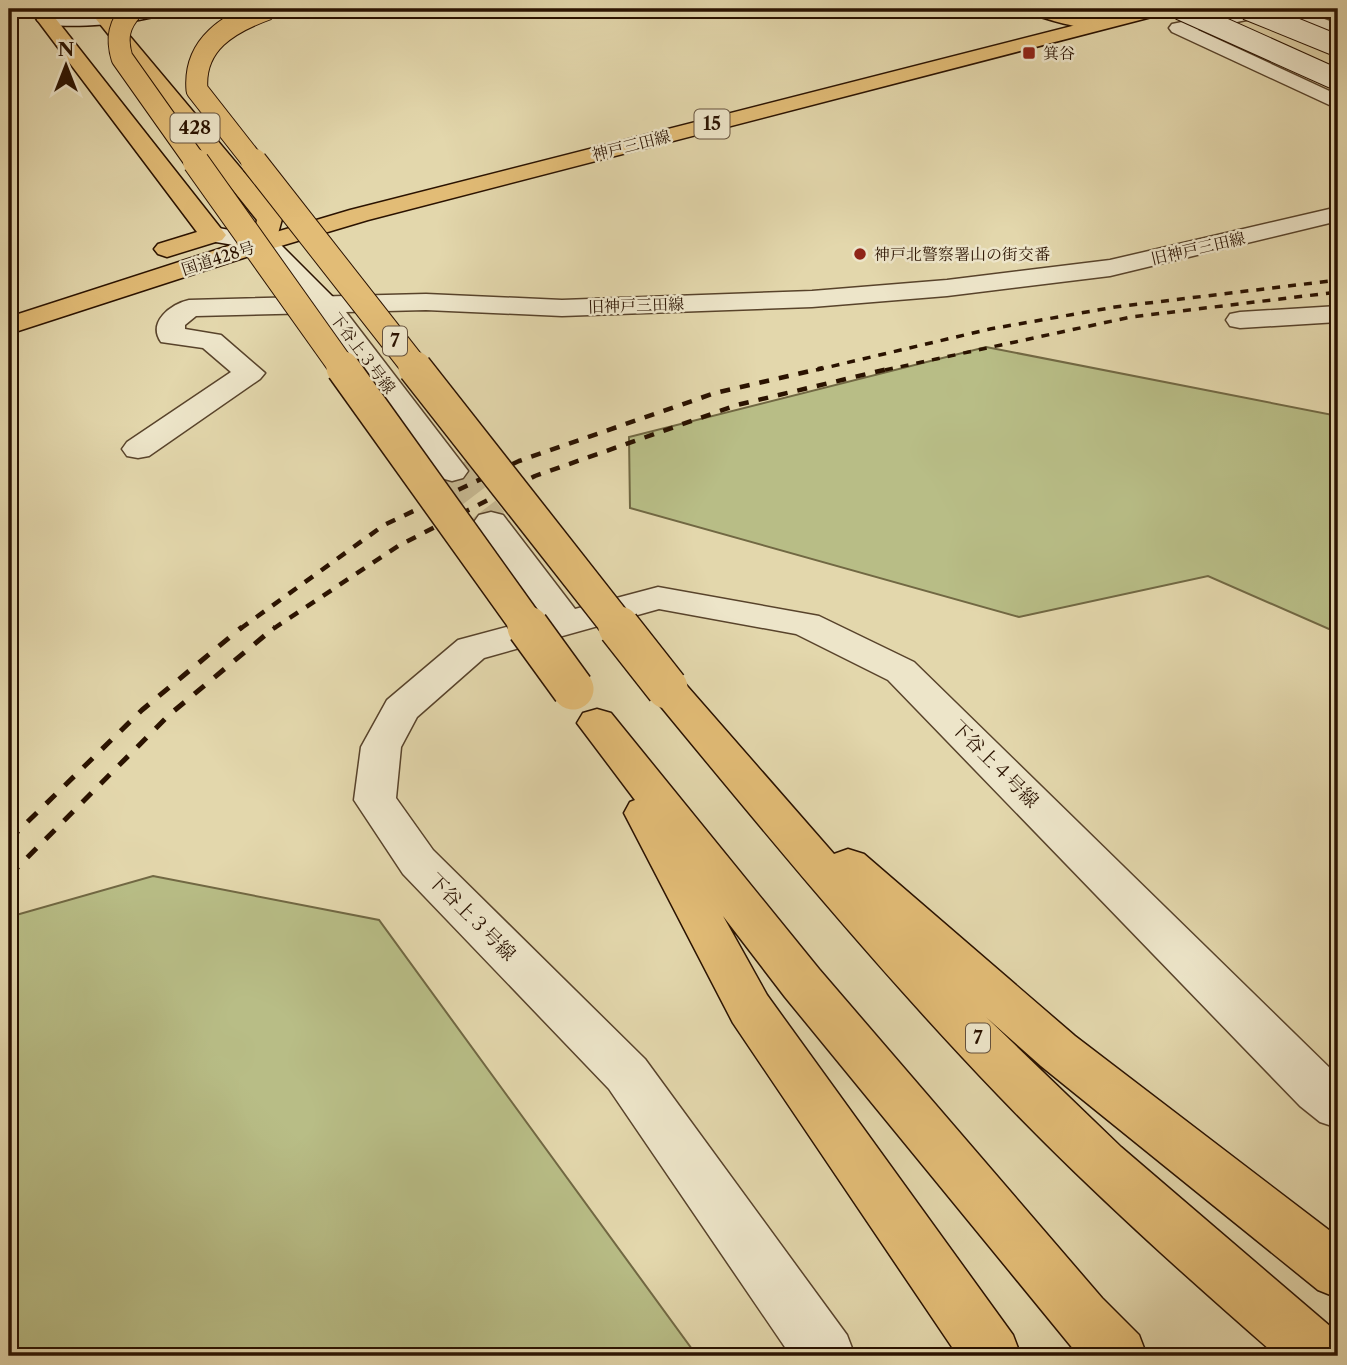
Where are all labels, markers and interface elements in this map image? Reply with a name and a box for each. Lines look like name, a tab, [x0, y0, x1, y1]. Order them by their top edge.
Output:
north arrow	[32, 32, 102, 102]
text: N	[58, 38, 74, 61]
place label: 箕谷	[1043, 43, 1075, 63]
marker: 箕谷	[1021, 45, 1037, 61]
road number: 15	[694, 110, 730, 139]
road number: 428	[170, 113, 220, 142]
street label: 神戸三田線	[590, 126, 672, 164]
street label: 旧神戸三田線	[1149, 227, 1247, 269]
street label: 国道428号	[179, 237, 257, 279]
place label: 神戸北警察署山の街交番	[874, 244, 1050, 264]
marker: 神戸北警察署山の街交番	[852, 246, 868, 262]
street label: 旧神戸三田線	[588, 293, 684, 317]
street label: 下谷上３号線	[326, 309, 400, 397]
road number: 7	[383, 326, 407, 356]
street label: 下谷上４号線	[947, 716, 1043, 812]
street label: 下谷上３号線	[424, 869, 520, 965]
road number: 7	[966, 1023, 990, 1052]

